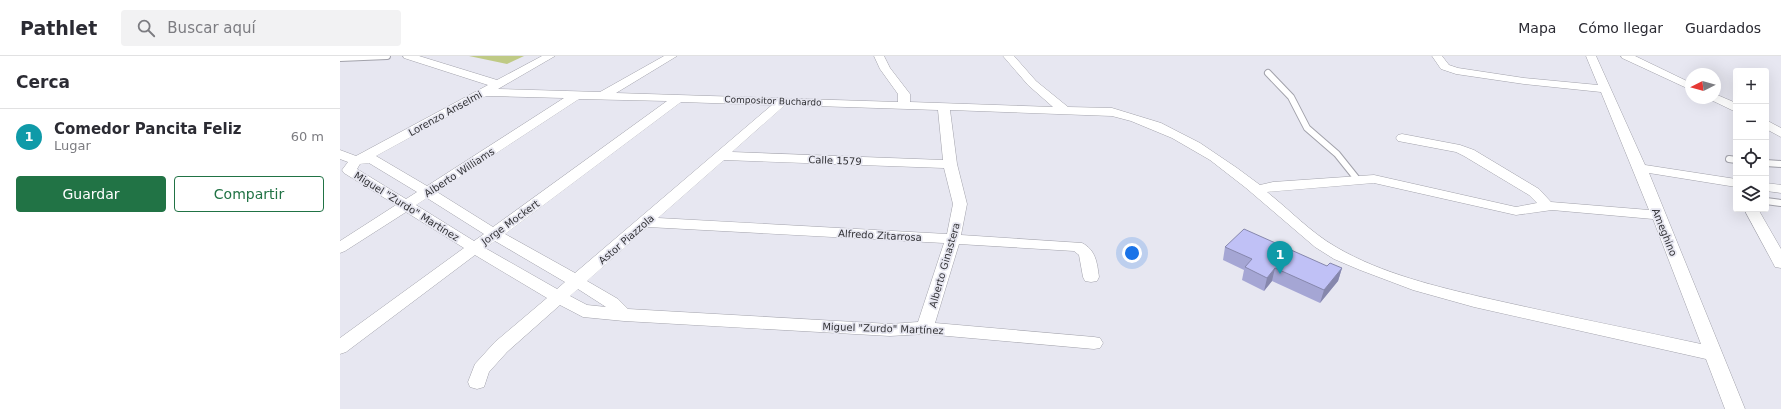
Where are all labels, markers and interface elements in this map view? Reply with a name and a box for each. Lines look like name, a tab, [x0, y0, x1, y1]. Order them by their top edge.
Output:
search box	[121, 10, 401, 46]
text: Pathlet	[20, 17, 97, 39]
icon: search	[135, 17, 157, 39]
text: Buscar aquí	[167, 19, 256, 37]
text: Mapa	[1518, 20, 1556, 36]
text: Cómo llegar	[1578, 20, 1663, 36]
text: Guardados	[1685, 20, 1761, 36]
north arrow	[1685, 68, 1721, 104]
map controls	[1733, 68, 1769, 212]
button: +	[1733, 68, 1769, 104]
text: Cerca	[16, 72, 70, 92]
street label: Lorenzo Anselmi	[407, 89, 484, 138]
street label: Compositor Buchardo	[724, 94, 822, 108]
button: −	[1733, 104, 1769, 140]
text: Comedor Pancita Feliz	[54, 120, 242, 138]
text: 1	[24, 129, 34, 144]
text: 60 m	[291, 129, 324, 144]
text: Lugar	[54, 138, 91, 153]
button: locate	[1733, 140, 1769, 176]
street label: Alberto Williams	[422, 146, 496, 199]
street label: Calle 1579	[808, 154, 862, 167]
street label: Miguel "Zurdo" Martínez	[352, 170, 461, 243]
button: Guardar	[16, 176, 166, 212]
button: Compartir	[174, 176, 324, 212]
button: layers	[1733, 176, 1769, 212]
street label: Jorge Mockert	[479, 198, 541, 248]
street label: Ameghino	[1650, 207, 1679, 258]
street label: Astor Piazzola	[596, 212, 656, 266]
street label: Alberto Ginastera	[927, 221, 962, 309]
street label: Alfredo Zitarrosa	[838, 228, 922, 243]
pin: 1	[1267, 241, 1293, 274]
your location	[1122, 243, 1142, 263]
street label: Miguel "Zurdo" Martínez	[822, 321, 944, 336]

